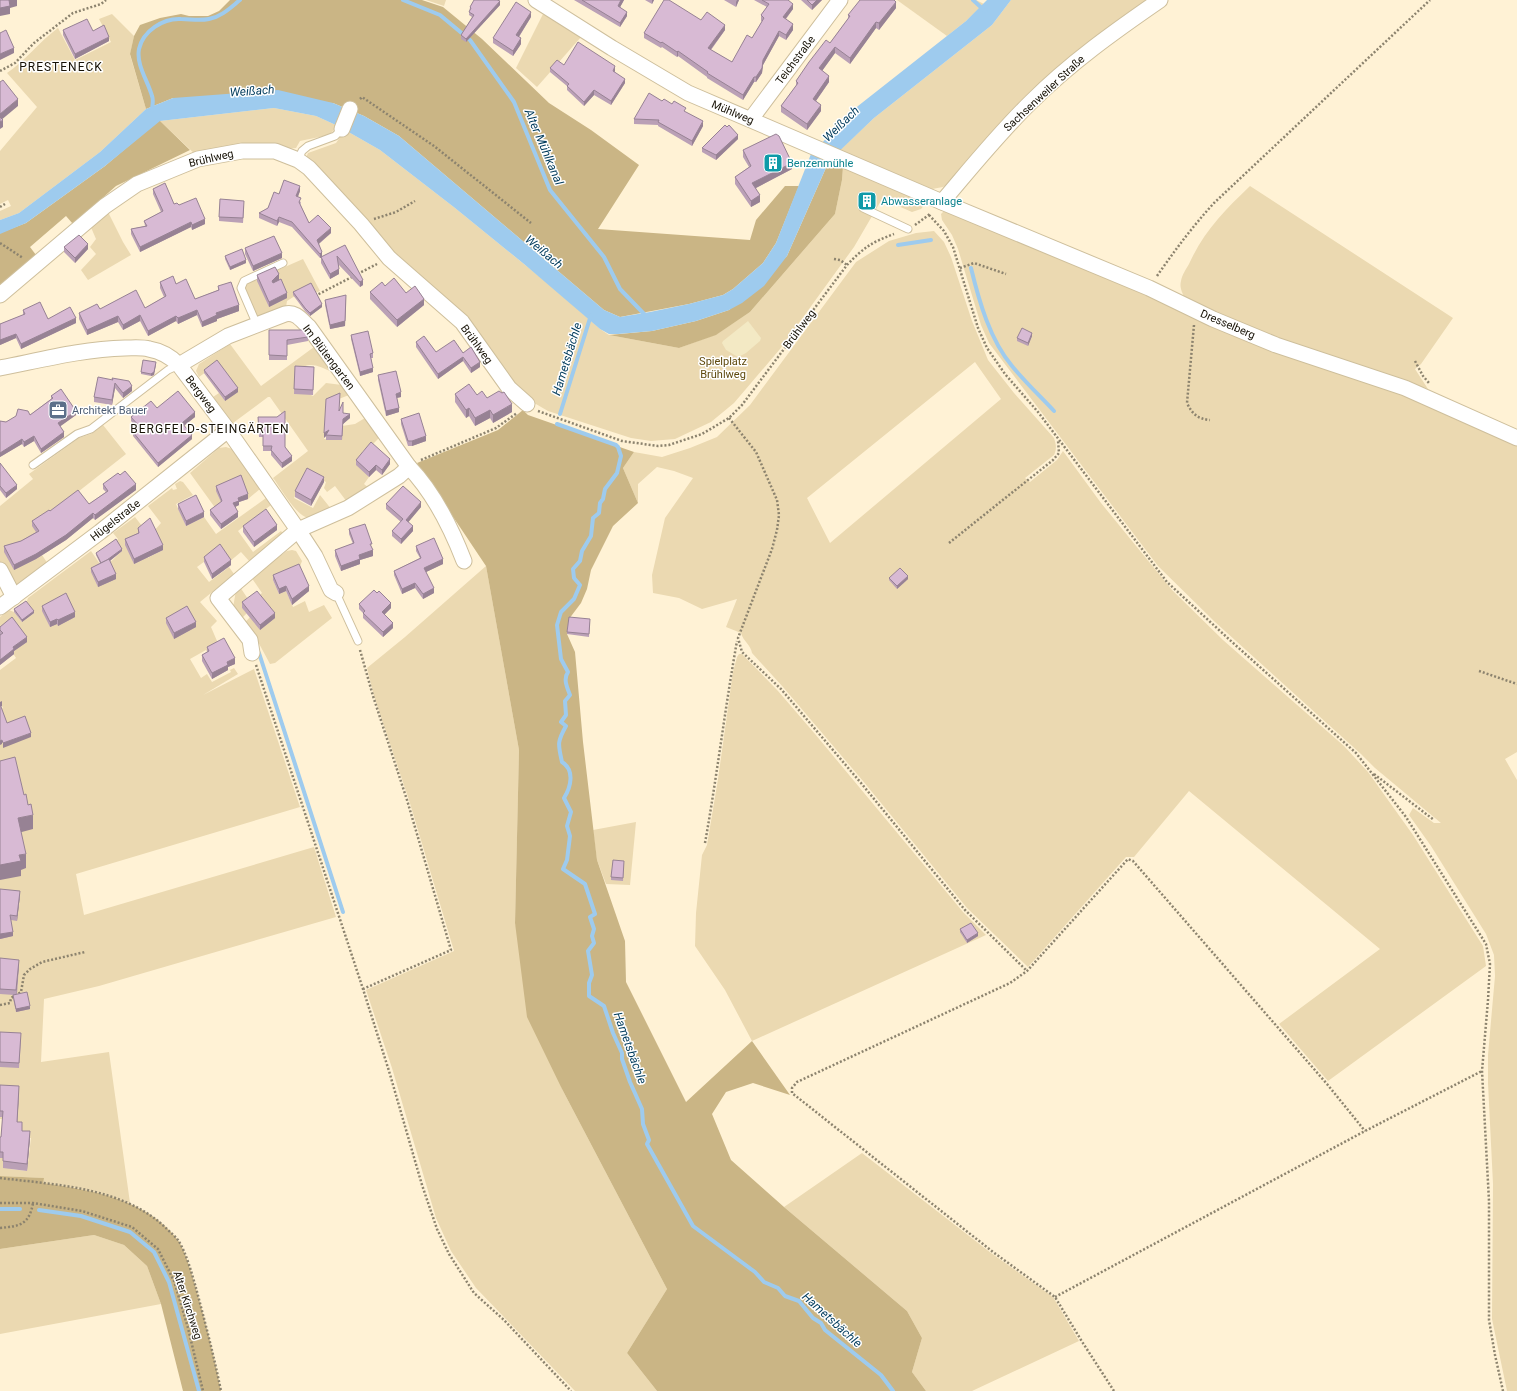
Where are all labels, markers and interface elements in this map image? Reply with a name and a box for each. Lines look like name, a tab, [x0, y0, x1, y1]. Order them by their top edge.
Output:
street label: Teichstraße	[773, 33, 818, 87]
street label: Sachsenweiler Straße	[1001, 52, 1088, 134]
district label: PRESTENECK	[19, 60, 103, 74]
water label: Weißach	[229, 82, 275, 100]
street label: Mühlweg	[710, 98, 756, 127]
water label: Weißach	[820, 103, 862, 145]
water label: Alter Mühlkanal	[521, 106, 566, 187]
street label: Brühlweg	[187, 147, 235, 170]
building icon: Benzenmühle	[762, 152, 784, 174]
place label: Benzenmühle	[787, 157, 853, 170]
building icon: Abwasseranlage	[856, 190, 878, 212]
place label: Abwasseranlage	[881, 195, 962, 208]
water label: Weißach	[522, 232, 566, 272]
street label: Brühlweg	[780, 307, 818, 351]
street label: Dresselberg	[1198, 307, 1257, 342]
water label: Hametsbächle	[549, 321, 585, 397]
street label: Im Blütengarten	[300, 322, 357, 392]
street label: Brühlweg	[458, 322, 495, 367]
park label: Spielplatz Brühlweg	[699, 355, 747, 381]
street label: Bergweg	[183, 373, 219, 415]
office icon: Architekt Bauer	[47, 399, 69, 421]
place label: Architekt Bauer	[72, 404, 147, 417]
district label: BERGFELD-STEINGÄRTEN	[130, 421, 290, 436]
street label: Hügelstraße	[88, 497, 143, 544]
water label: Hametsbächle	[611, 1010, 649, 1086]
street label: Alter Kirchweg	[170, 1269, 205, 1341]
water label: Hametsbächle	[799, 1290, 865, 1350]

